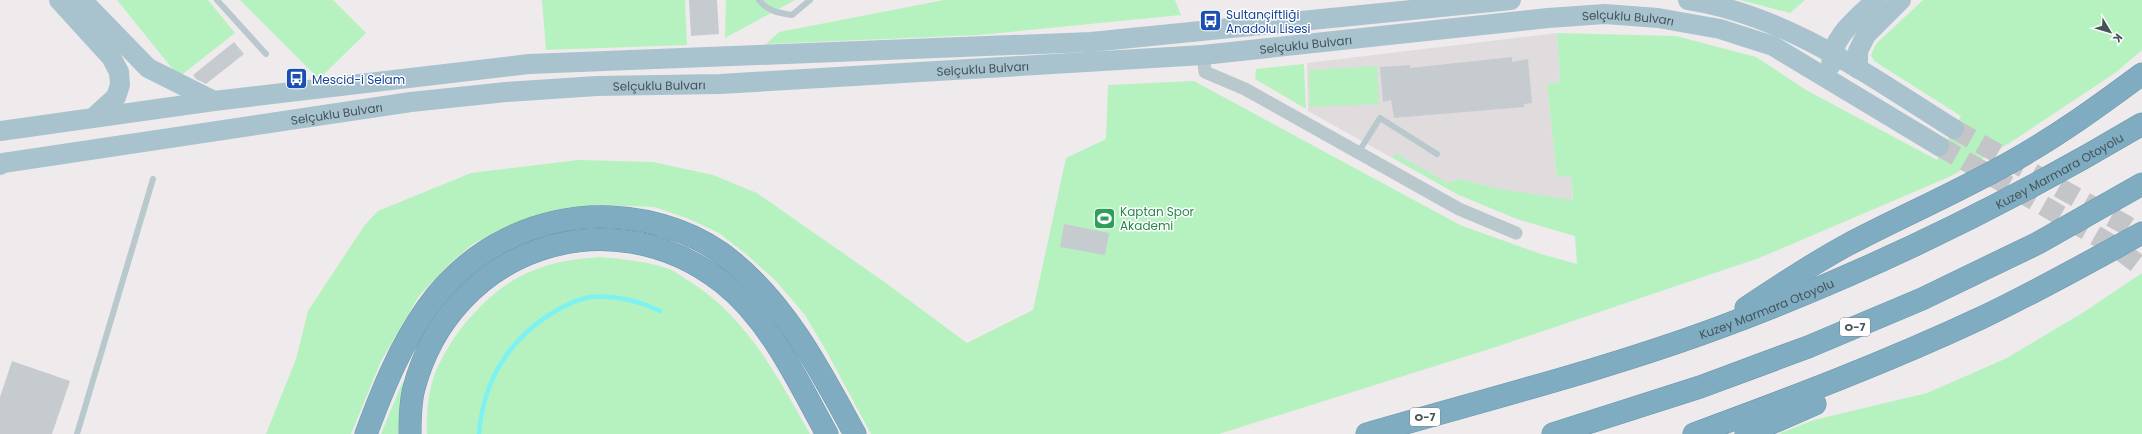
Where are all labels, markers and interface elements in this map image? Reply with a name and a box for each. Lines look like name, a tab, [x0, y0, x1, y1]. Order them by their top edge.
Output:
street label: Selçuklu Bulvarı	[1581, 5, 1676, 29]
place label: Sultançiftliği Anadolu Lisesi	[1226, 6, 1311, 37]
bus stop icon: Sultançiftliği Anadolu Lisesi	[1198, 8, 1224, 34]
north arrow	[2090, 12, 2130, 52]
text: K	[2109, 30, 2127, 46]
street label: Selçuklu Bulvarı	[1259, 31, 1353, 57]
street label: Selçuklu Bulvarı	[936, 57, 1030, 79]
bus stop icon: Mescid-i Selam	[284, 66, 310, 92]
place label: Mescid-i Selam	[312, 71, 405, 88]
street label: Selçuklu Bulvarı	[613, 76, 706, 94]
street label: Selçuklu Bulvarı	[290, 98, 384, 128]
street label: Kuzey Marmara Otoyolu	[1992, 128, 2126, 213]
place label: Kaptan Spor Akademi	[1120, 203, 1195, 234]
sports icon: Kaptan Spor Akademi	[1092, 205, 1118, 231]
street label: Kuzey Marmara Otoyolu	[1697, 274, 1837, 343]
road number: O-7	[1840, 318, 1870, 336]
road number: O-7	[1410, 408, 1440, 426]

